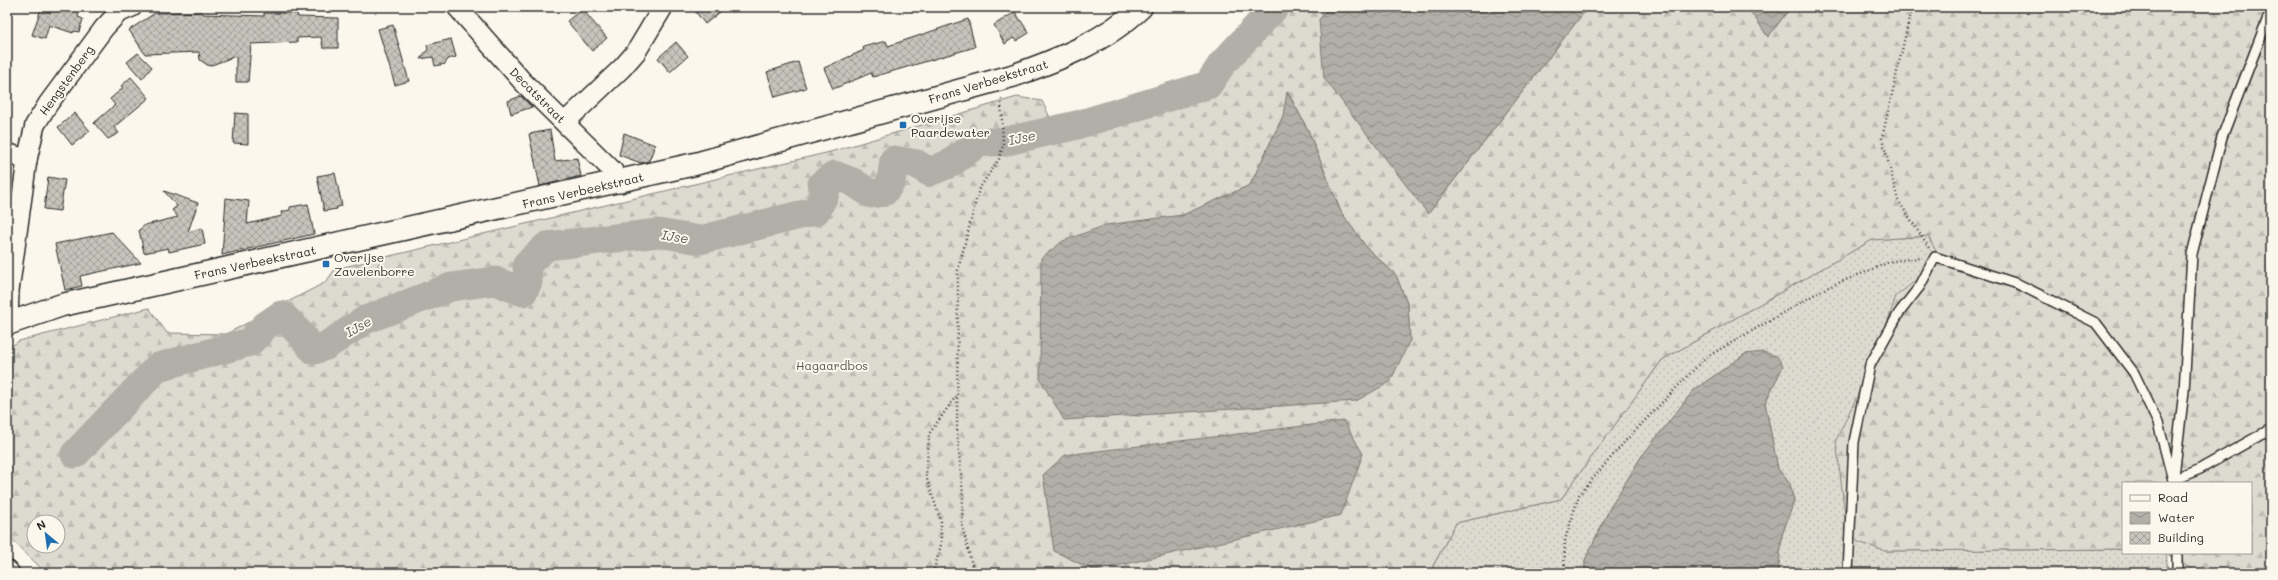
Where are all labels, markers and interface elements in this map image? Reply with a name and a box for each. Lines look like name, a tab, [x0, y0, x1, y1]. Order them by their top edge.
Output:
street label: Hengstenberg	[35, 42, 97, 118]
street label: Frans Verbeekstraat	[926, 55, 1050, 107]
street label: Decatstraat	[507, 64, 569, 126]
place label: Overijse Paardewater	[911, 110, 990, 140]
marker: Overijse Paardewater	[898, 120, 908, 130]
water label: IJse	[1007, 126, 1037, 148]
street label: Frans Verbeekstraat	[521, 168, 645, 212]
water label: IJse	[660, 225, 690, 247]
street label: Frans Verbeekstraat	[193, 241, 317, 283]
place label: Overijse Zavelenborre	[334, 249, 415, 279]
marker: Overijse Zavelenborre	[321, 259, 331, 269]
water label: IJse	[342, 312, 374, 340]
park label: Hagaardbos	[796, 357, 868, 373]
legend	[2122, 482, 2252, 554]
text: Road	[2158, 489, 2188, 505]
text: Water	[2158, 509, 2195, 525]
north arrow	[26, 514, 66, 554]
text: N	[34, 516, 48, 533]
text: Building	[2158, 529, 2204, 545]

